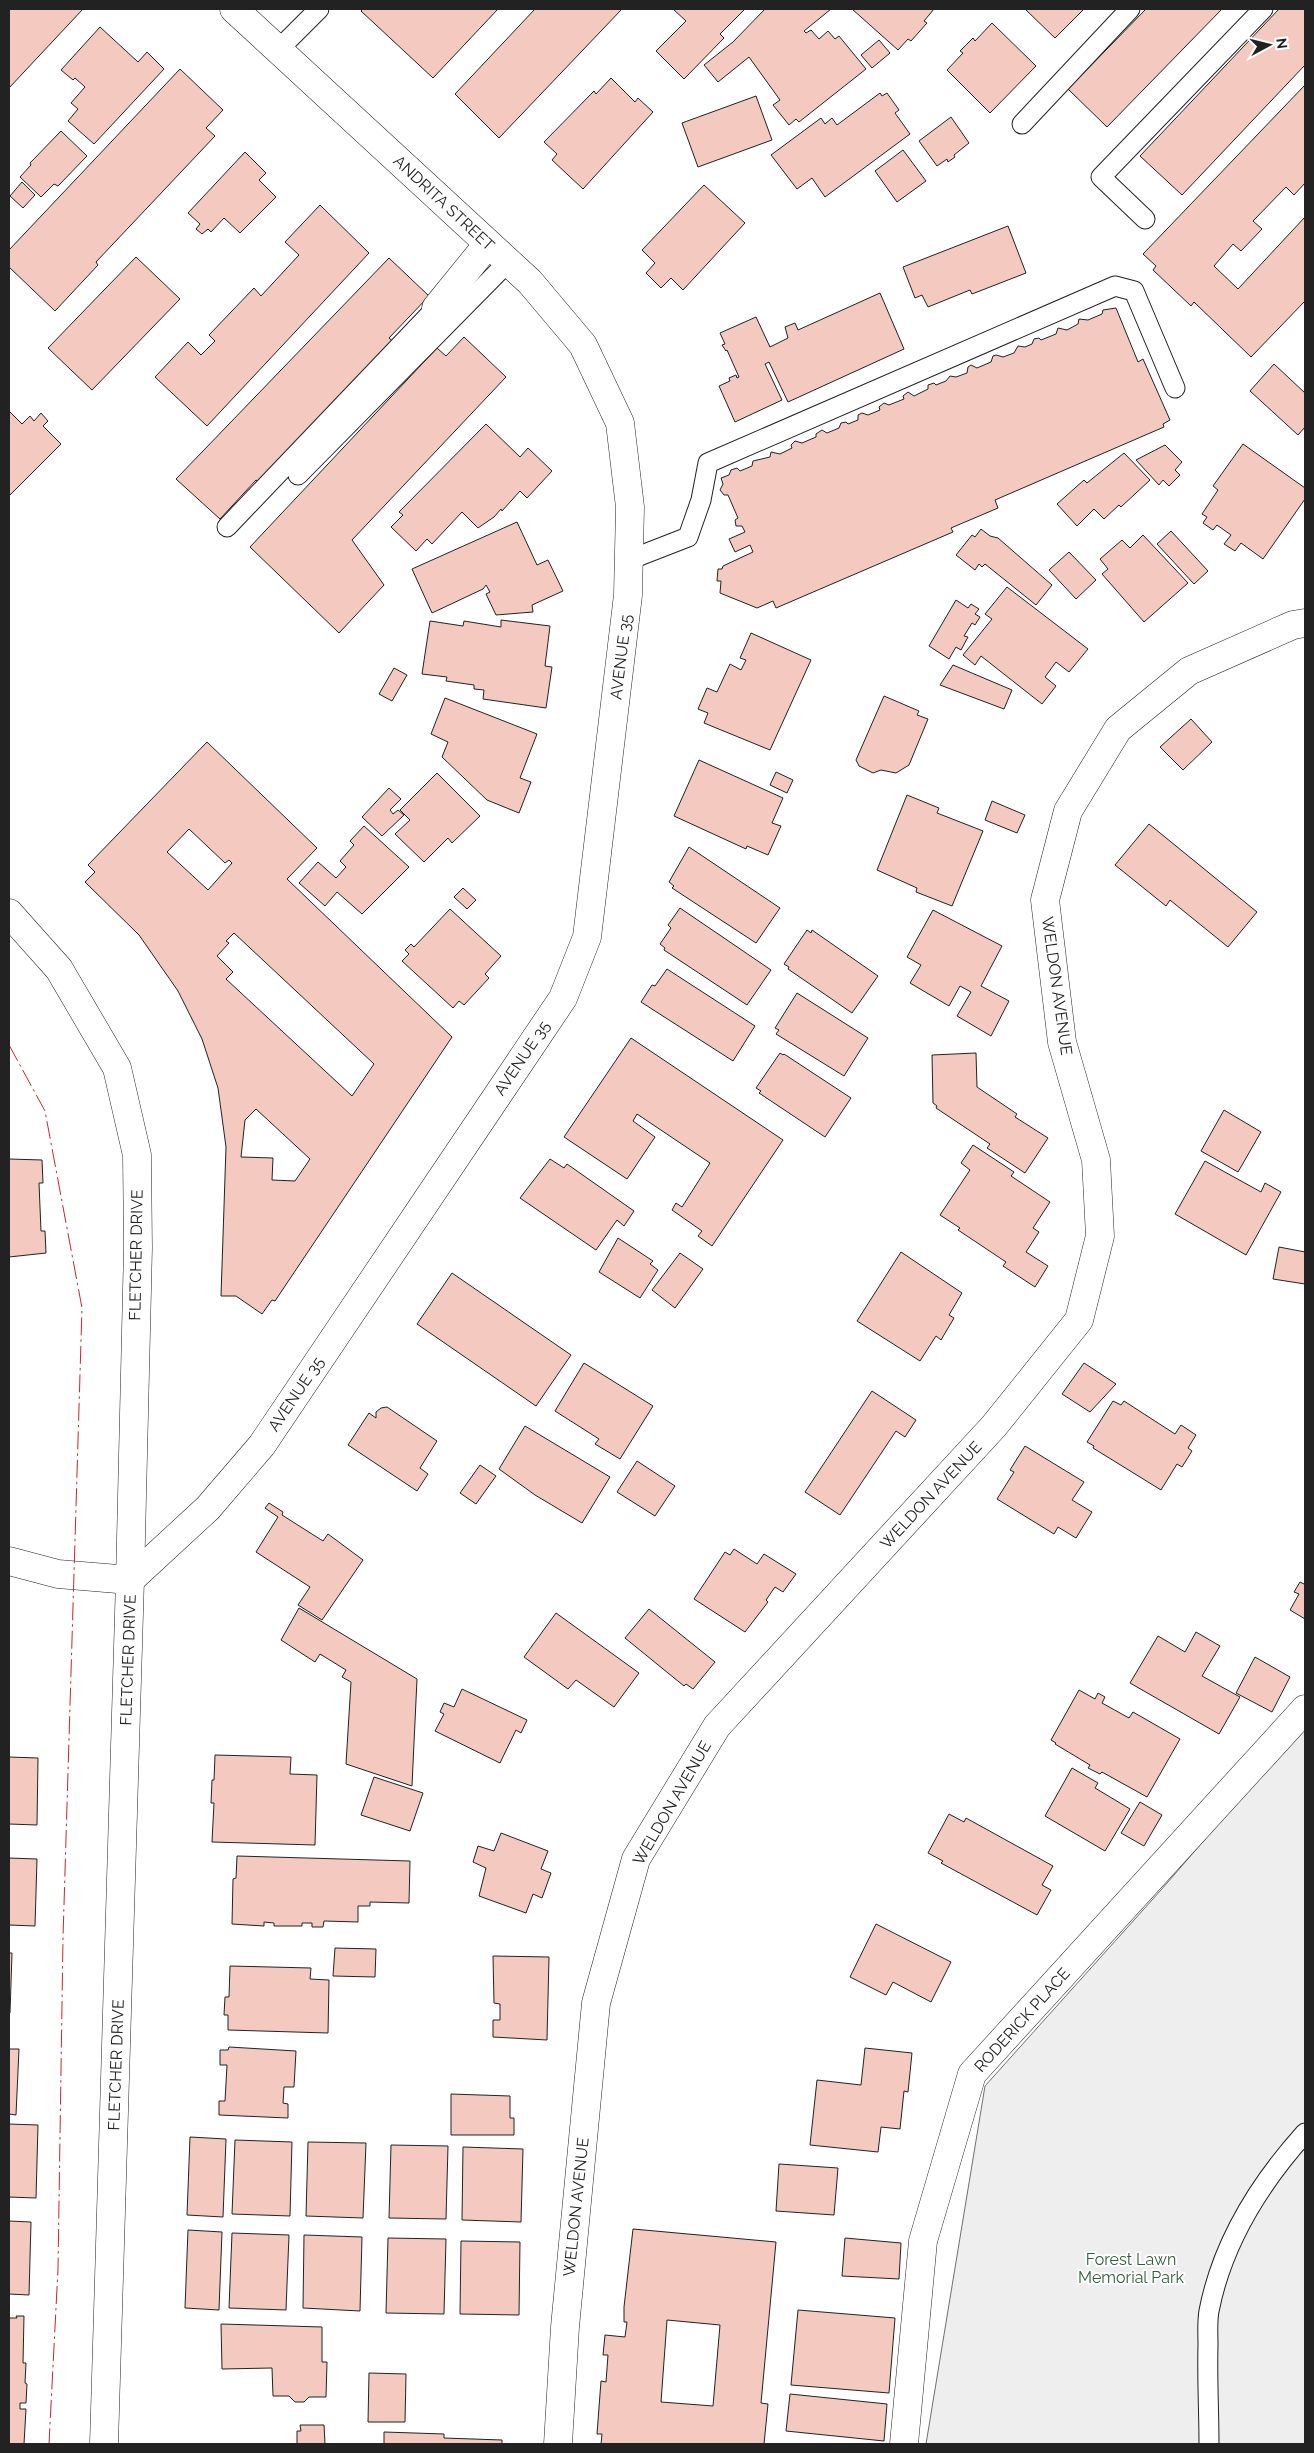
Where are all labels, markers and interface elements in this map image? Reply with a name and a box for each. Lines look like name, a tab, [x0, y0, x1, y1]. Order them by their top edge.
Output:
north arrow	[1244, 20, 1294, 70]
text: N	[1273, 37, 1290, 50]
street label: ANDRITA STREET	[390, 151, 499, 255]
street label: AVENUE 35	[606, 613, 636, 701]
street label: WELDON AVENUE	[1038, 915, 1076, 1057]
street label: AVENUE 35	[490, 1017, 554, 1099]
street label: FLETCHER DRIVE	[125, 1189, 147, 1321]
street label: AVENUE 35	[264, 1353, 328, 1435]
street label: WELDON AVENUE	[876, 1437, 986, 1553]
street label: FLETCHER DRIVE	[116, 1594, 140, 1726]
street label: WELDON AVENUE	[629, 1737, 715, 1868]
street label: RODERICK PLACE	[970, 1964, 1074, 2076]
street label: FLETCHER DRIVE	[104, 1999, 128, 2131]
street label: WELDON AVENUE	[559, 2136, 593, 2278]
park label: Forest Lawn Memorial Park	[1078, 2250, 1184, 2287]

